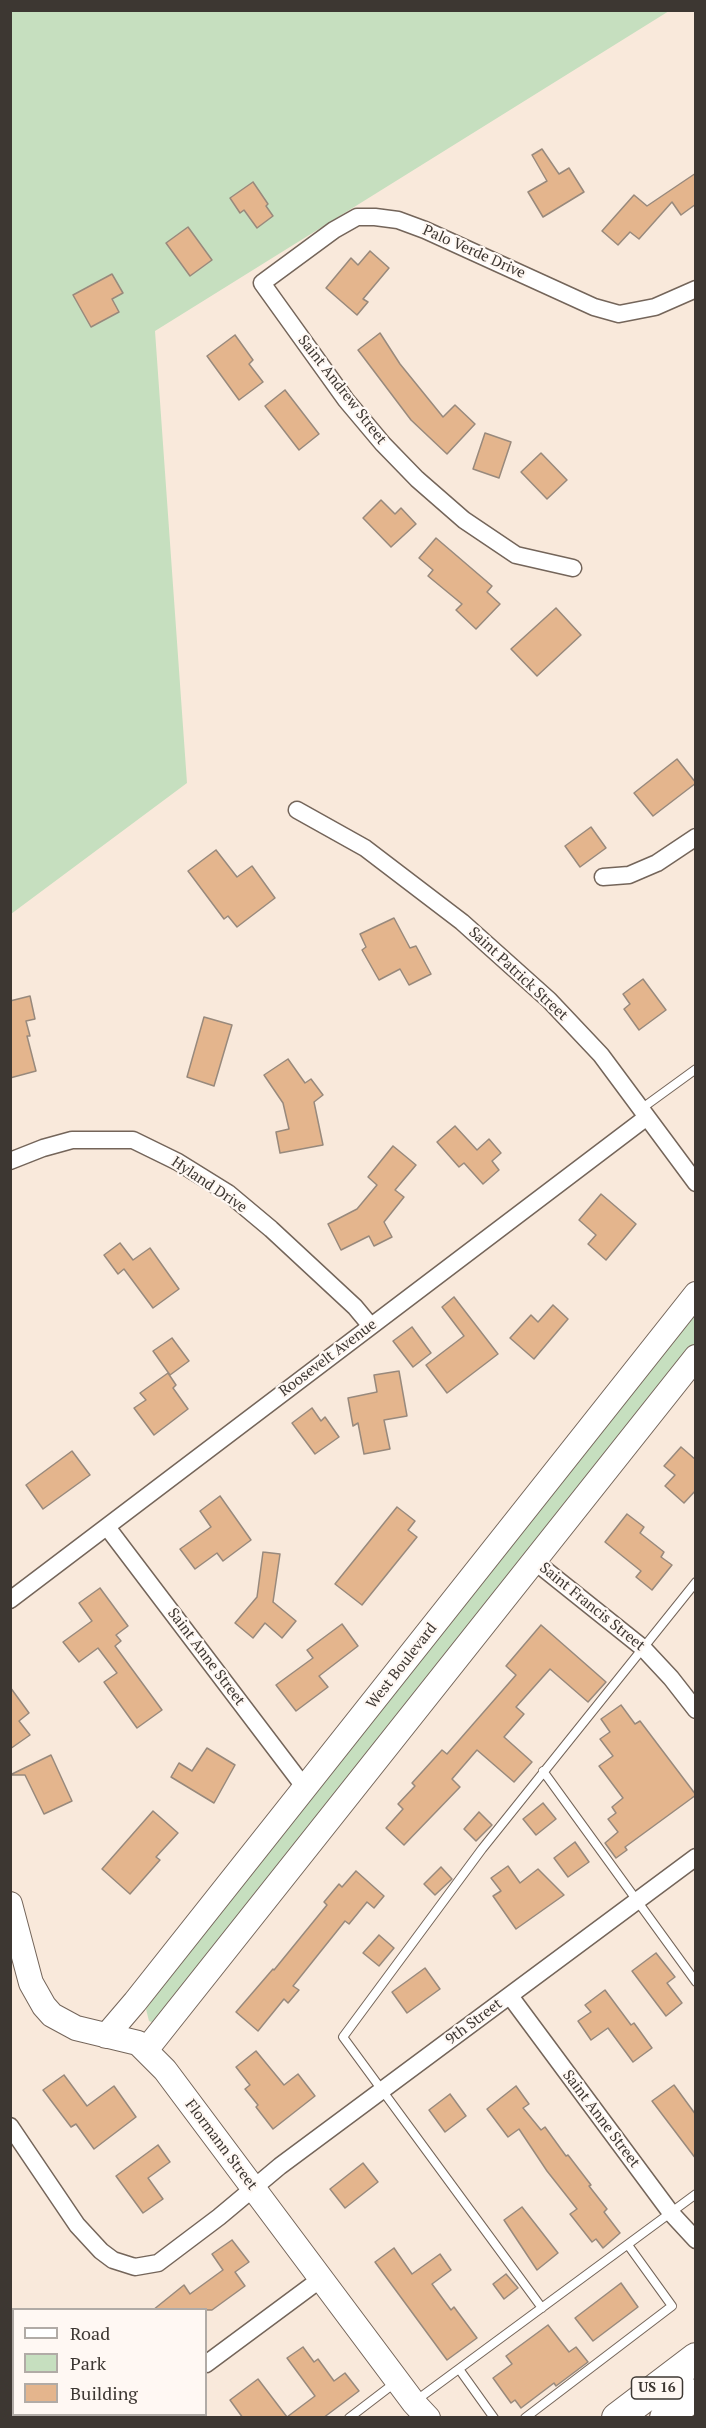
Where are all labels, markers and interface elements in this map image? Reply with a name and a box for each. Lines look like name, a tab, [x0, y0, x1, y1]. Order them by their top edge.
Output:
street label: Palo Verde Drive	[420, 221, 528, 283]
street label: Saint Andrew Street	[294, 332, 390, 448]
street label: Saint Patrick Street	[465, 923, 571, 1025]
street label: Hyland Drive	[168, 1153, 250, 1217]
street label: Roosevelt Avenue	[276, 1316, 380, 1400]
street label: Saint Francis Street	[536, 1559, 648, 1655]
street label: Saint Anne Street	[163, 1605, 249, 1709]
street label: West Boulevard	[363, 1620, 441, 1712]
street label: 9th Street	[442, 1995, 506, 2049]
street label: Saint Anne Street	[558, 2067, 644, 2171]
street label: Flormann Street	[181, 2096, 261, 2194]
legend	[12, 2308, 207, 2416]
text: Road	[70, 2321, 110, 2345]
text: Park	[70, 2351, 106, 2375]
road number: US 16	[632, 2377, 682, 2399]
text: Building	[70, 2381, 138, 2405]

